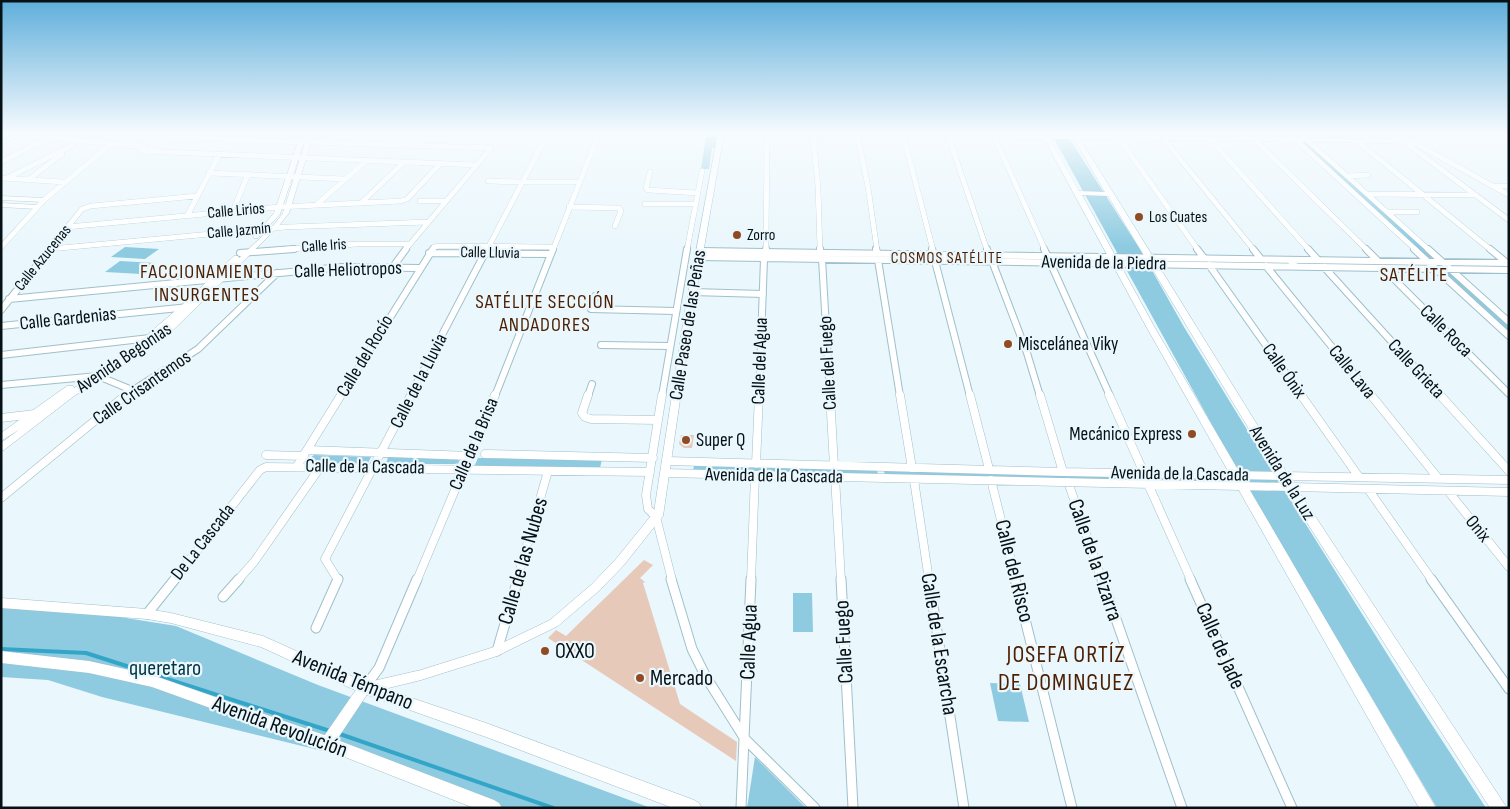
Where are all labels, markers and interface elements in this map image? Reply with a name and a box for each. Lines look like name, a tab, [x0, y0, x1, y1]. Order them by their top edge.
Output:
street label: Calle Lirios	[207, 199, 266, 223]
place label: Los Cuates	[1149, 208, 1207, 227]
marker: Los Cuates	[1133, 211, 1145, 223]
street label: Calle Jazmín	[206, 219, 272, 243]
street label: Calle Azucenas	[11, 221, 76, 295]
place label: Zorro	[747, 226, 776, 245]
marker: Zorro	[731, 229, 743, 241]
street label: Calle Iris	[301, 235, 347, 257]
street label: Calle Lluvia	[460, 243, 520, 263]
street label: Calle Paseo de las Peñas	[665, 248, 711, 402]
district label: COSMOS SATÉLITE	[891, 249, 1003, 268]
street label: Avenida de la Piedra	[1040, 250, 1167, 276]
street label: Calle Heliotropos	[294, 257, 403, 283]
district label: FACCIONAMIENTO INSURGENTES	[140, 260, 274, 307]
district label: SATÉLITE	[1380, 263, 1448, 287]
district label: SATÉLITE SECCIÓN ANDADORES	[475, 290, 615, 337]
street label: Calle Roca	[1415, 300, 1477, 362]
street label: Calle Gardenias	[18, 302, 118, 336]
street label: Calle del Rocío	[332, 311, 398, 401]
street label: Calle del Fuego	[814, 315, 842, 411]
street label: Calle del Agua	[747, 317, 773, 405]
street label: Avenida Begonias	[71, 318, 176, 399]
street label: Calle de la Lluvia	[385, 330, 453, 432]
place label: Miscelánea Viky	[1018, 333, 1119, 356]
street label: Calle Grieta	[1383, 334, 1449, 404]
marker: Miscelánea Viky	[1002, 338, 1014, 350]
street label: Calle Ónix	[1257, 339, 1311, 403]
street label: Calle Lava	[1323, 340, 1381, 404]
street label: Calle Crisantemos	[88, 346, 196, 430]
street label: Calle de la Brisa	[444, 394, 504, 494]
street label: Avenida de la Luz	[1243, 421, 1320, 525]
place label: Mecánico Express	[1069, 423, 1182, 446]
marker: Mecánico Express	[1186, 428, 1198, 440]
place label: Super Q	[696, 429, 745, 452]
marker: Super Q	[680, 434, 692, 446]
street label: Calle de la Cascada	[305, 454, 425, 480]
street label: Avenida de la Cascada	[1110, 461, 1249, 487]
street label: Avenida de la Cascada	[704, 463, 843, 489]
street label: Calle de las Nubes	[492, 494, 554, 628]
street label: Calle de la Pizarra	[1062, 495, 1128, 625]
street label: De La Cascada	[166, 499, 240, 585]
street label: Onix	[1460, 511, 1496, 547]
street label: Calle del Risco	[988, 517, 1040, 625]
street label: Calle de la Escarcha	[914, 571, 964, 717]
street label: Calle de Jade	[1189, 599, 1251, 693]
street label: Calle Fuego	[828, 600, 860, 684]
street label: Calle Agua	[734, 604, 764, 680]
place label: OXXO	[555, 638, 595, 665]
district label: JOSEFA ORTÍZ DE DOMINGUEZ	[998, 640, 1134, 697]
street label: Avenida Témpano	[288, 643, 417, 716]
marker: OXXO	[539, 645, 551, 657]
park label: queretaro	[129, 655, 201, 682]
place label: Mercado	[650, 665, 713, 692]
marker: Mercado	[634, 672, 646, 684]
street label: Avenida Revolución	[208, 690, 351, 764]

